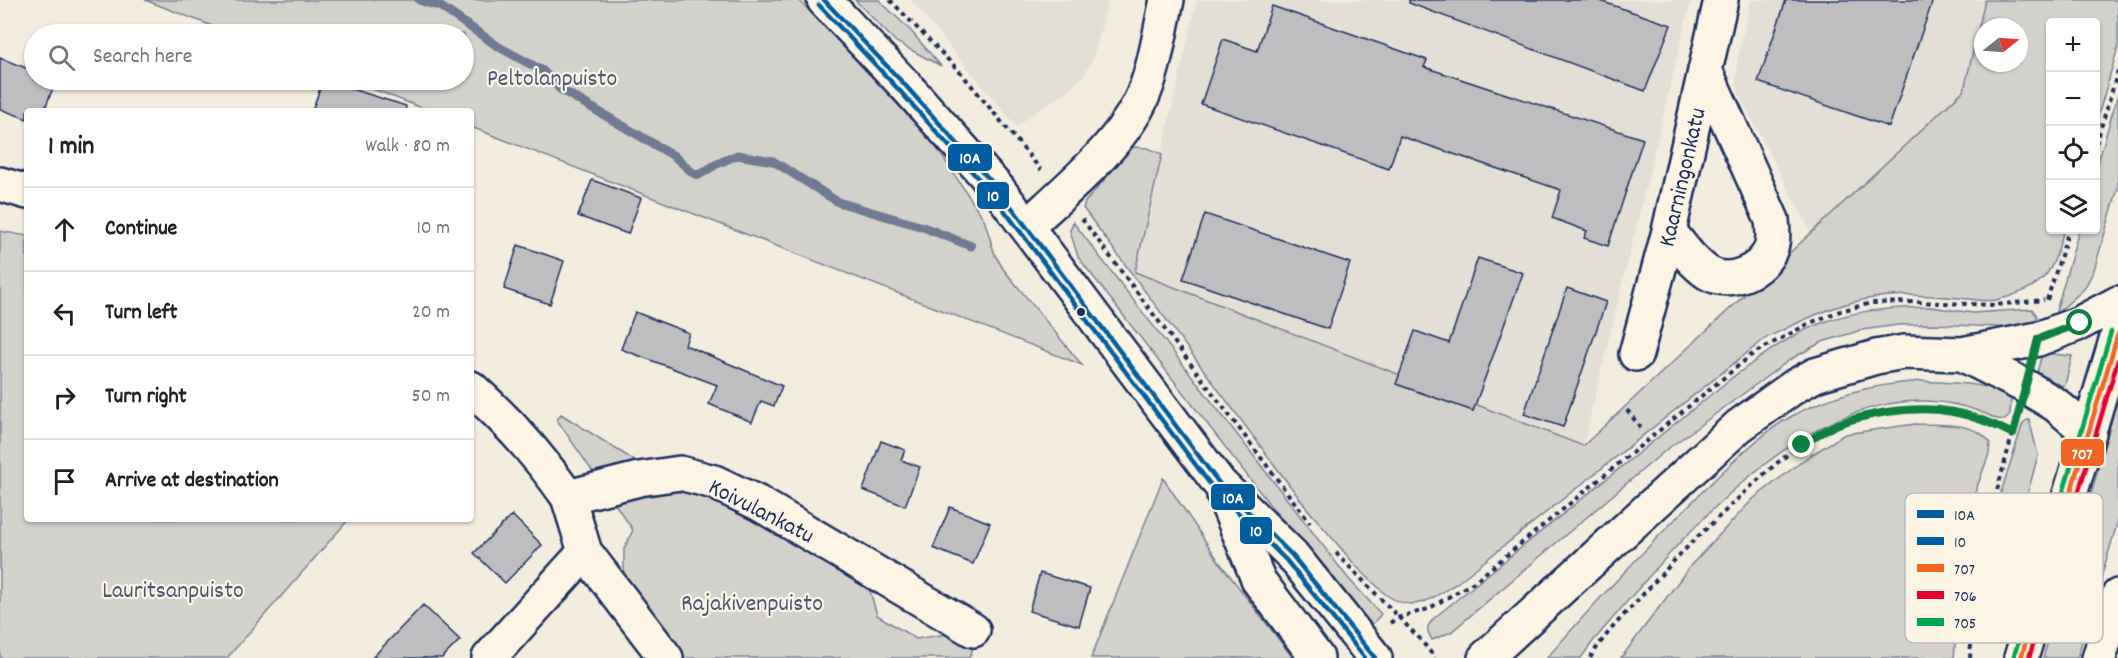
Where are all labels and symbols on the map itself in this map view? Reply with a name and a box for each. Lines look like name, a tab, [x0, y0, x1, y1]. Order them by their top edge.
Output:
north arrow	[1974, 18, 2028, 72]
park label: Peltolanpuisto	[487, 63, 617, 97]
street label: Kaarningonkatu	[1651, 105, 1716, 251]
line badge: 10A	[947, 143, 993, 172]
text: 10A	[960, 148, 981, 171]
line badge: 10	[976, 181, 1010, 210]
text: 10	[987, 186, 999, 209]
unlabelled marker	[1075, 306, 1087, 318]
route start	[2066, 309, 2092, 335]
route end	[1788, 431, 1814, 457]
line badge: 707	[2060, 438, 2105, 467]
text: 707	[2072, 444, 2092, 467]
street label: Koivulankatu	[702, 471, 820, 554]
line badge: 10A	[1210, 483, 1256, 511]
text: 10A	[1223, 488, 1244, 511]
legend	[1905, 493, 2103, 643]
text: 10A	[1954, 505, 1975, 528]
line badge: 10	[1239, 516, 1273, 545]
text: 10	[1250, 521, 1262, 544]
text: 10	[1954, 532, 1966, 555]
text: 707	[1954, 559, 1975, 582]
park label: Lauritsanpuisto	[102, 575, 244, 609]
text: 706	[1954, 586, 1977, 609]
park label: Rajakivenpuisto	[681, 588, 823, 622]
text: 705	[1954, 613, 1976, 636]

